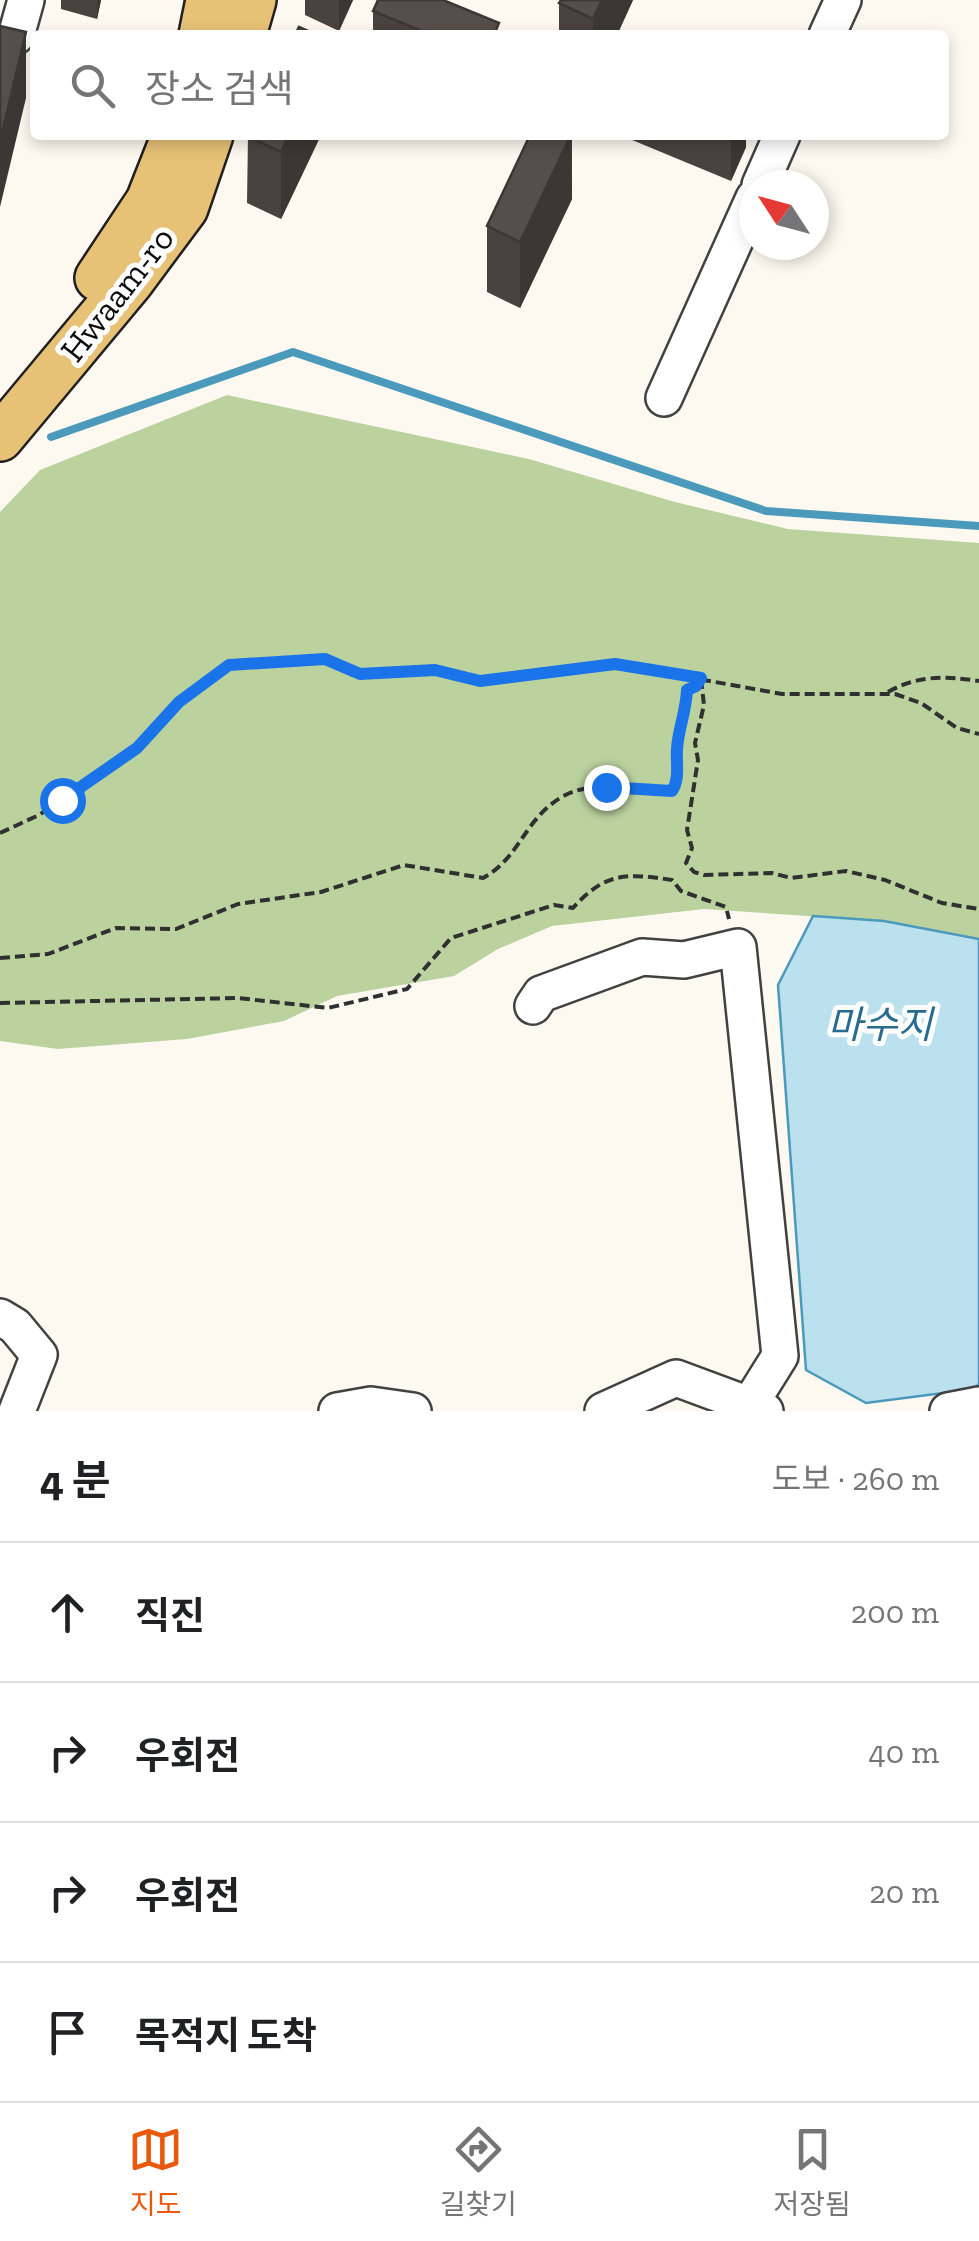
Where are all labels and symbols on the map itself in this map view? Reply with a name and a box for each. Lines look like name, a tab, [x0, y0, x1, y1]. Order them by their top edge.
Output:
north arrow	[739, 170, 829, 260]
street label: Hwaam-ro	[51, 218, 183, 370]
route end	[584, 765, 630, 811]
route start	[40, 778, 86, 824]
water label: 마수지	[828, 1002, 935, 1048]

